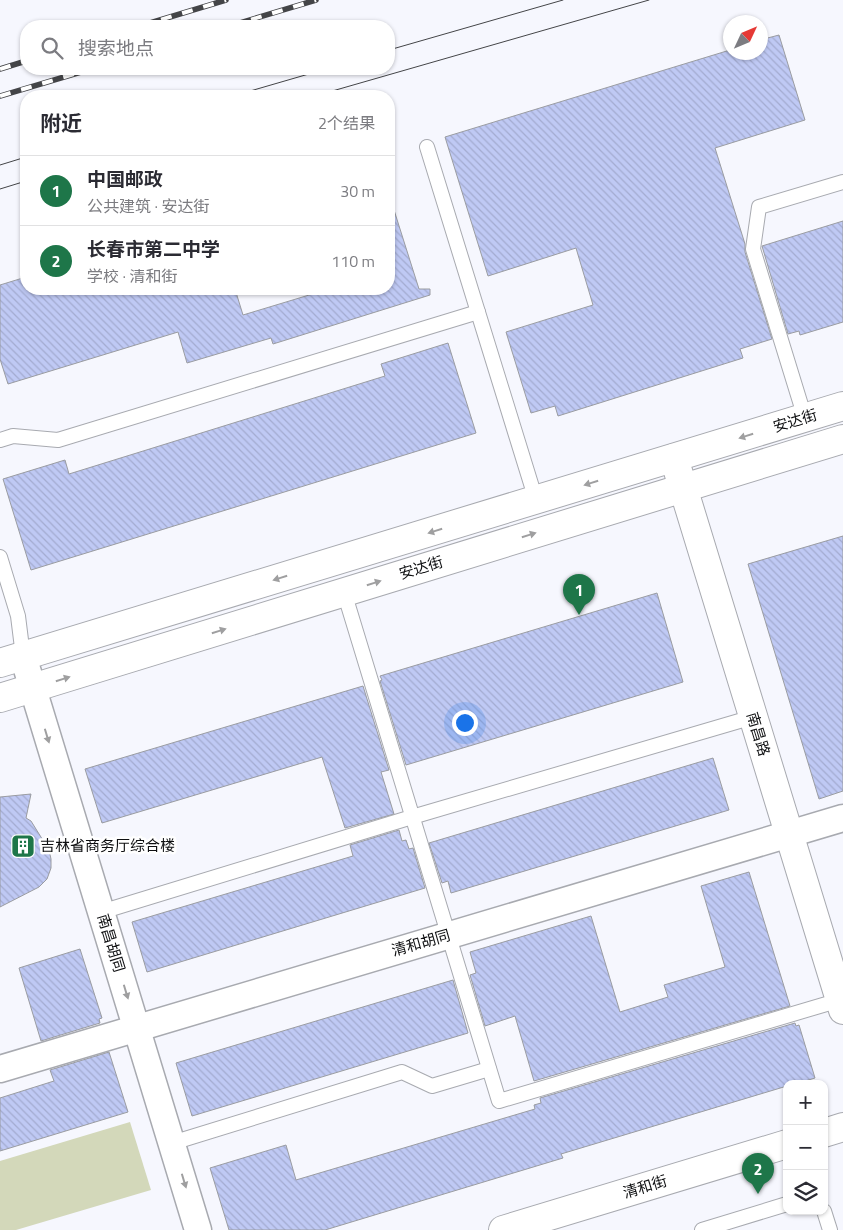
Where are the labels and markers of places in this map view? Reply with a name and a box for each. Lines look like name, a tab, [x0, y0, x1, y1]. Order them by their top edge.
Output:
pin: 1	[563, 574, 595, 615]
building icon: 吉林省商务厅综合楼	[10, 833, 36, 859]
place label: 吉林省商务厅综合楼	[40, 834, 175, 857]
pin: 2	[742, 1153, 774, 1194]

